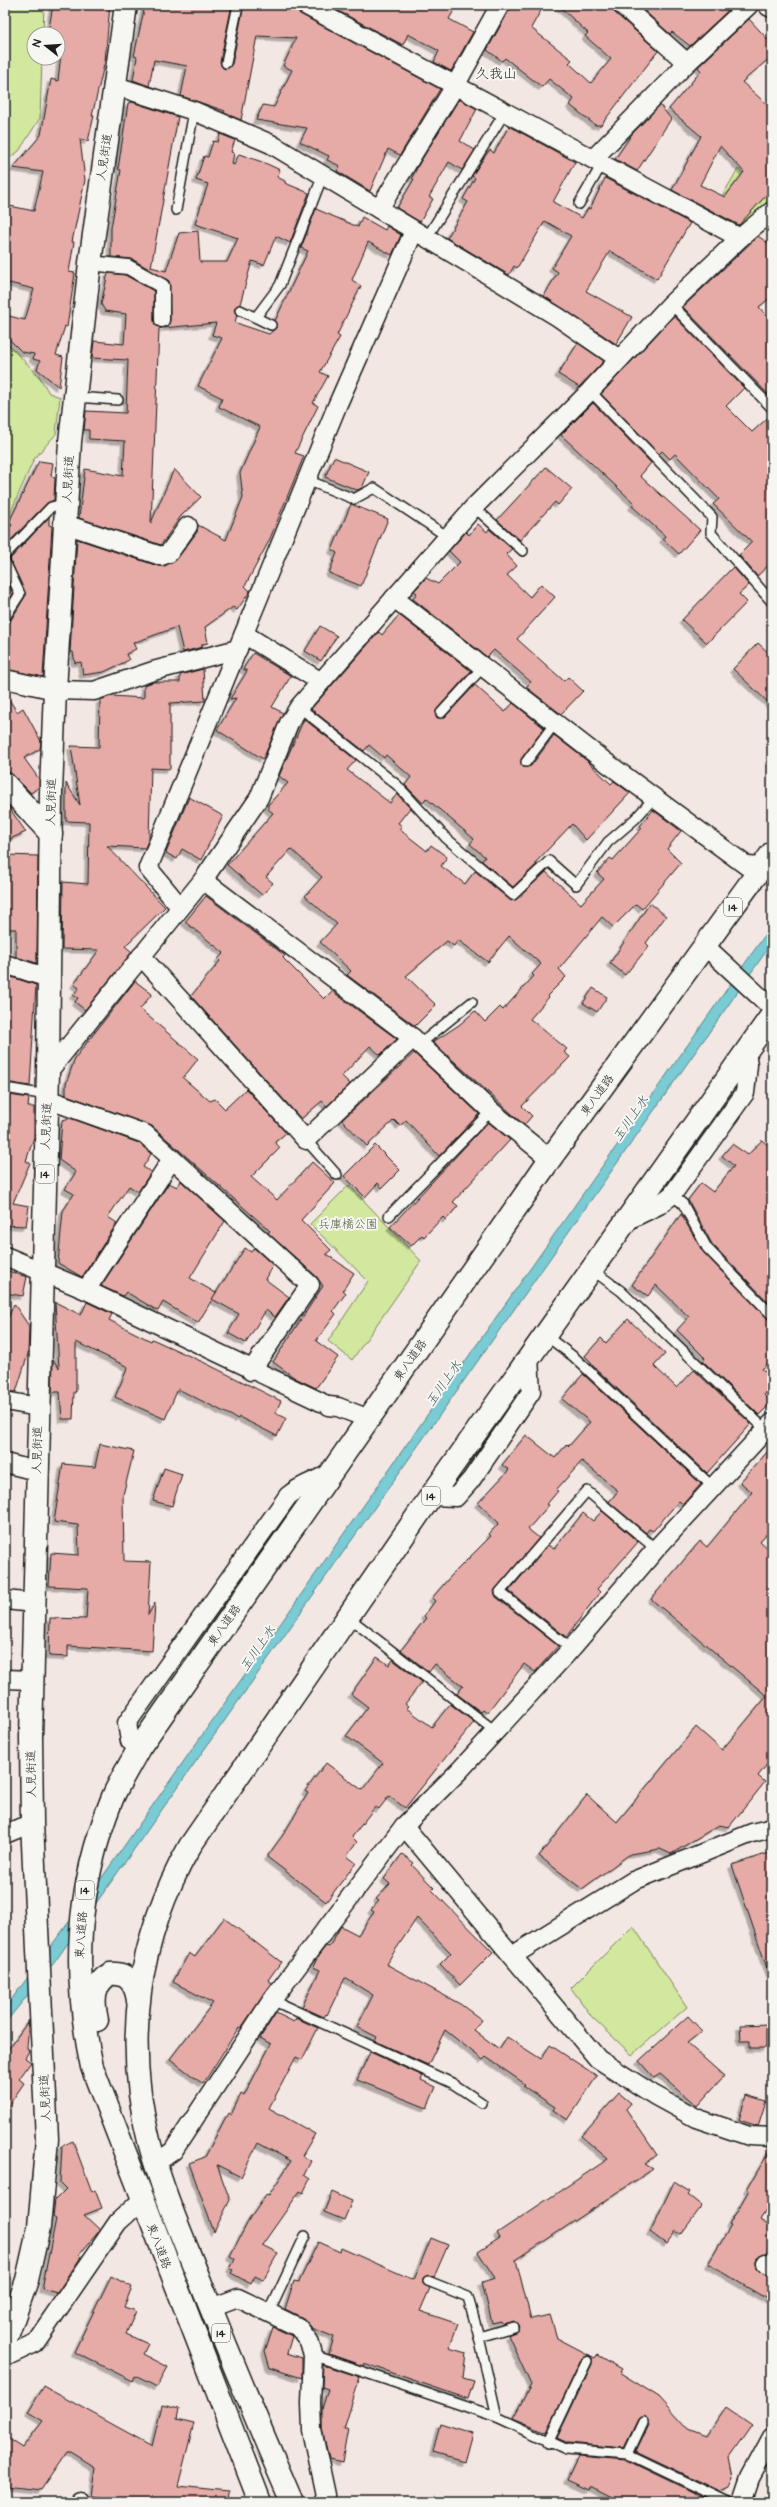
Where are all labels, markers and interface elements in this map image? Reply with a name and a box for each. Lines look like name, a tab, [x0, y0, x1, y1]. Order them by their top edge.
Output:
north arrow	[26, 26, 66, 66]
text: N	[29, 38, 45, 49]
district label: 久我山	[475, 64, 517, 84]
street label: 人見街道	[93, 132, 116, 182]
street label: 人見街道	[59, 455, 78, 503]
street label: 人見街道	[43, 778, 60, 826]
road number: 14	[724, 898, 742, 916]
street label: 東八道路	[576, 1071, 618, 1120]
water label: 玉川上水	[609, 1092, 653, 1145]
street label: 人見街道	[37, 1102, 56, 1150]
road number: 14	[36, 1165, 54, 1183]
park label: 兵庫橋公園	[318, 1216, 378, 1233]
street label: 東八道路	[390, 1336, 431, 1385]
water label: 玉川上水	[422, 1357, 466, 1410]
street label: 人見街道	[29, 1426, 46, 1474]
road number: 14	[422, 1487, 440, 1505]
street label: 東八道路	[204, 1601, 245, 1650]
water label: 玉川上水	[236, 1622, 280, 1675]
street label: 人見街道	[23, 1750, 40, 1798]
road number: 14	[76, 1881, 94, 1899]
street label: 東八道路	[71, 1910, 92, 1960]
street label: 人見街道	[36, 2074, 55, 2122]
street label: 東八道路	[142, 2221, 175, 2272]
road number: 14	[212, 2324, 230, 2342]

